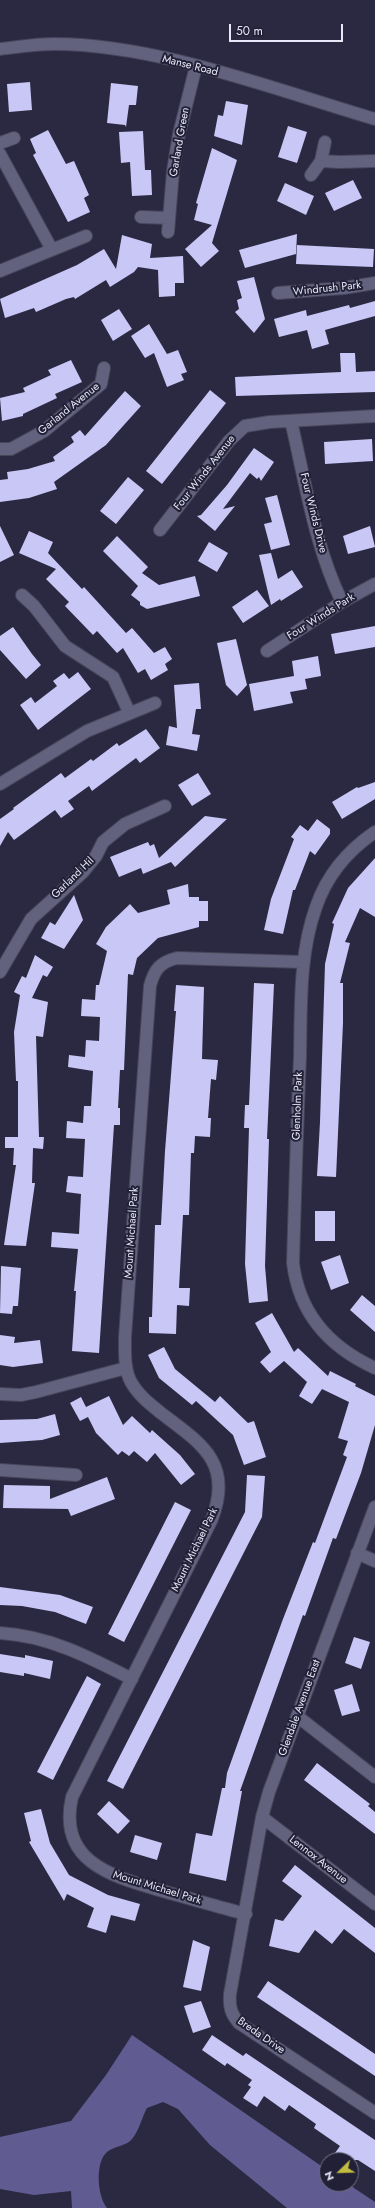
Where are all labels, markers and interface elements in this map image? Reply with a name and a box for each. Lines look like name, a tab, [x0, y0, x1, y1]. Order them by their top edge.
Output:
scale bar	[231, 16, 345, 42]
text: 50 m	[236, 22, 263, 40]
street label: Manse Road	[161, 53, 219, 79]
street label: Garland Green	[167, 106, 193, 178]
street label: Windrush Park	[292, 279, 362, 299]
street label: Garland Avenue	[36, 380, 102, 438]
street label: Four Winds Avenue	[172, 433, 238, 513]
street label: Four Winds Drive	[297, 472, 329, 554]
street label: Four Winds Park	[285, 591, 357, 643]
street label: Garland Hil	[49, 854, 97, 902]
street label: Glenholm Park	[290, 1072, 306, 1140]
street label: Mount Michael Park	[122, 1187, 142, 1279]
street label: Mount Michael Park	[169, 1506, 221, 1594]
street label: Glendale Avenue East	[276, 1658, 324, 1758]
street label: Lennox Avenue	[286, 1833, 350, 1887]
street label: Mount Michael Park	[111, 1868, 203, 1908]
street label: Breda Drive	[235, 2015, 287, 2057]
north arrow	[319, 2152, 359, 2192]
text: N	[320, 2169, 338, 2183]

